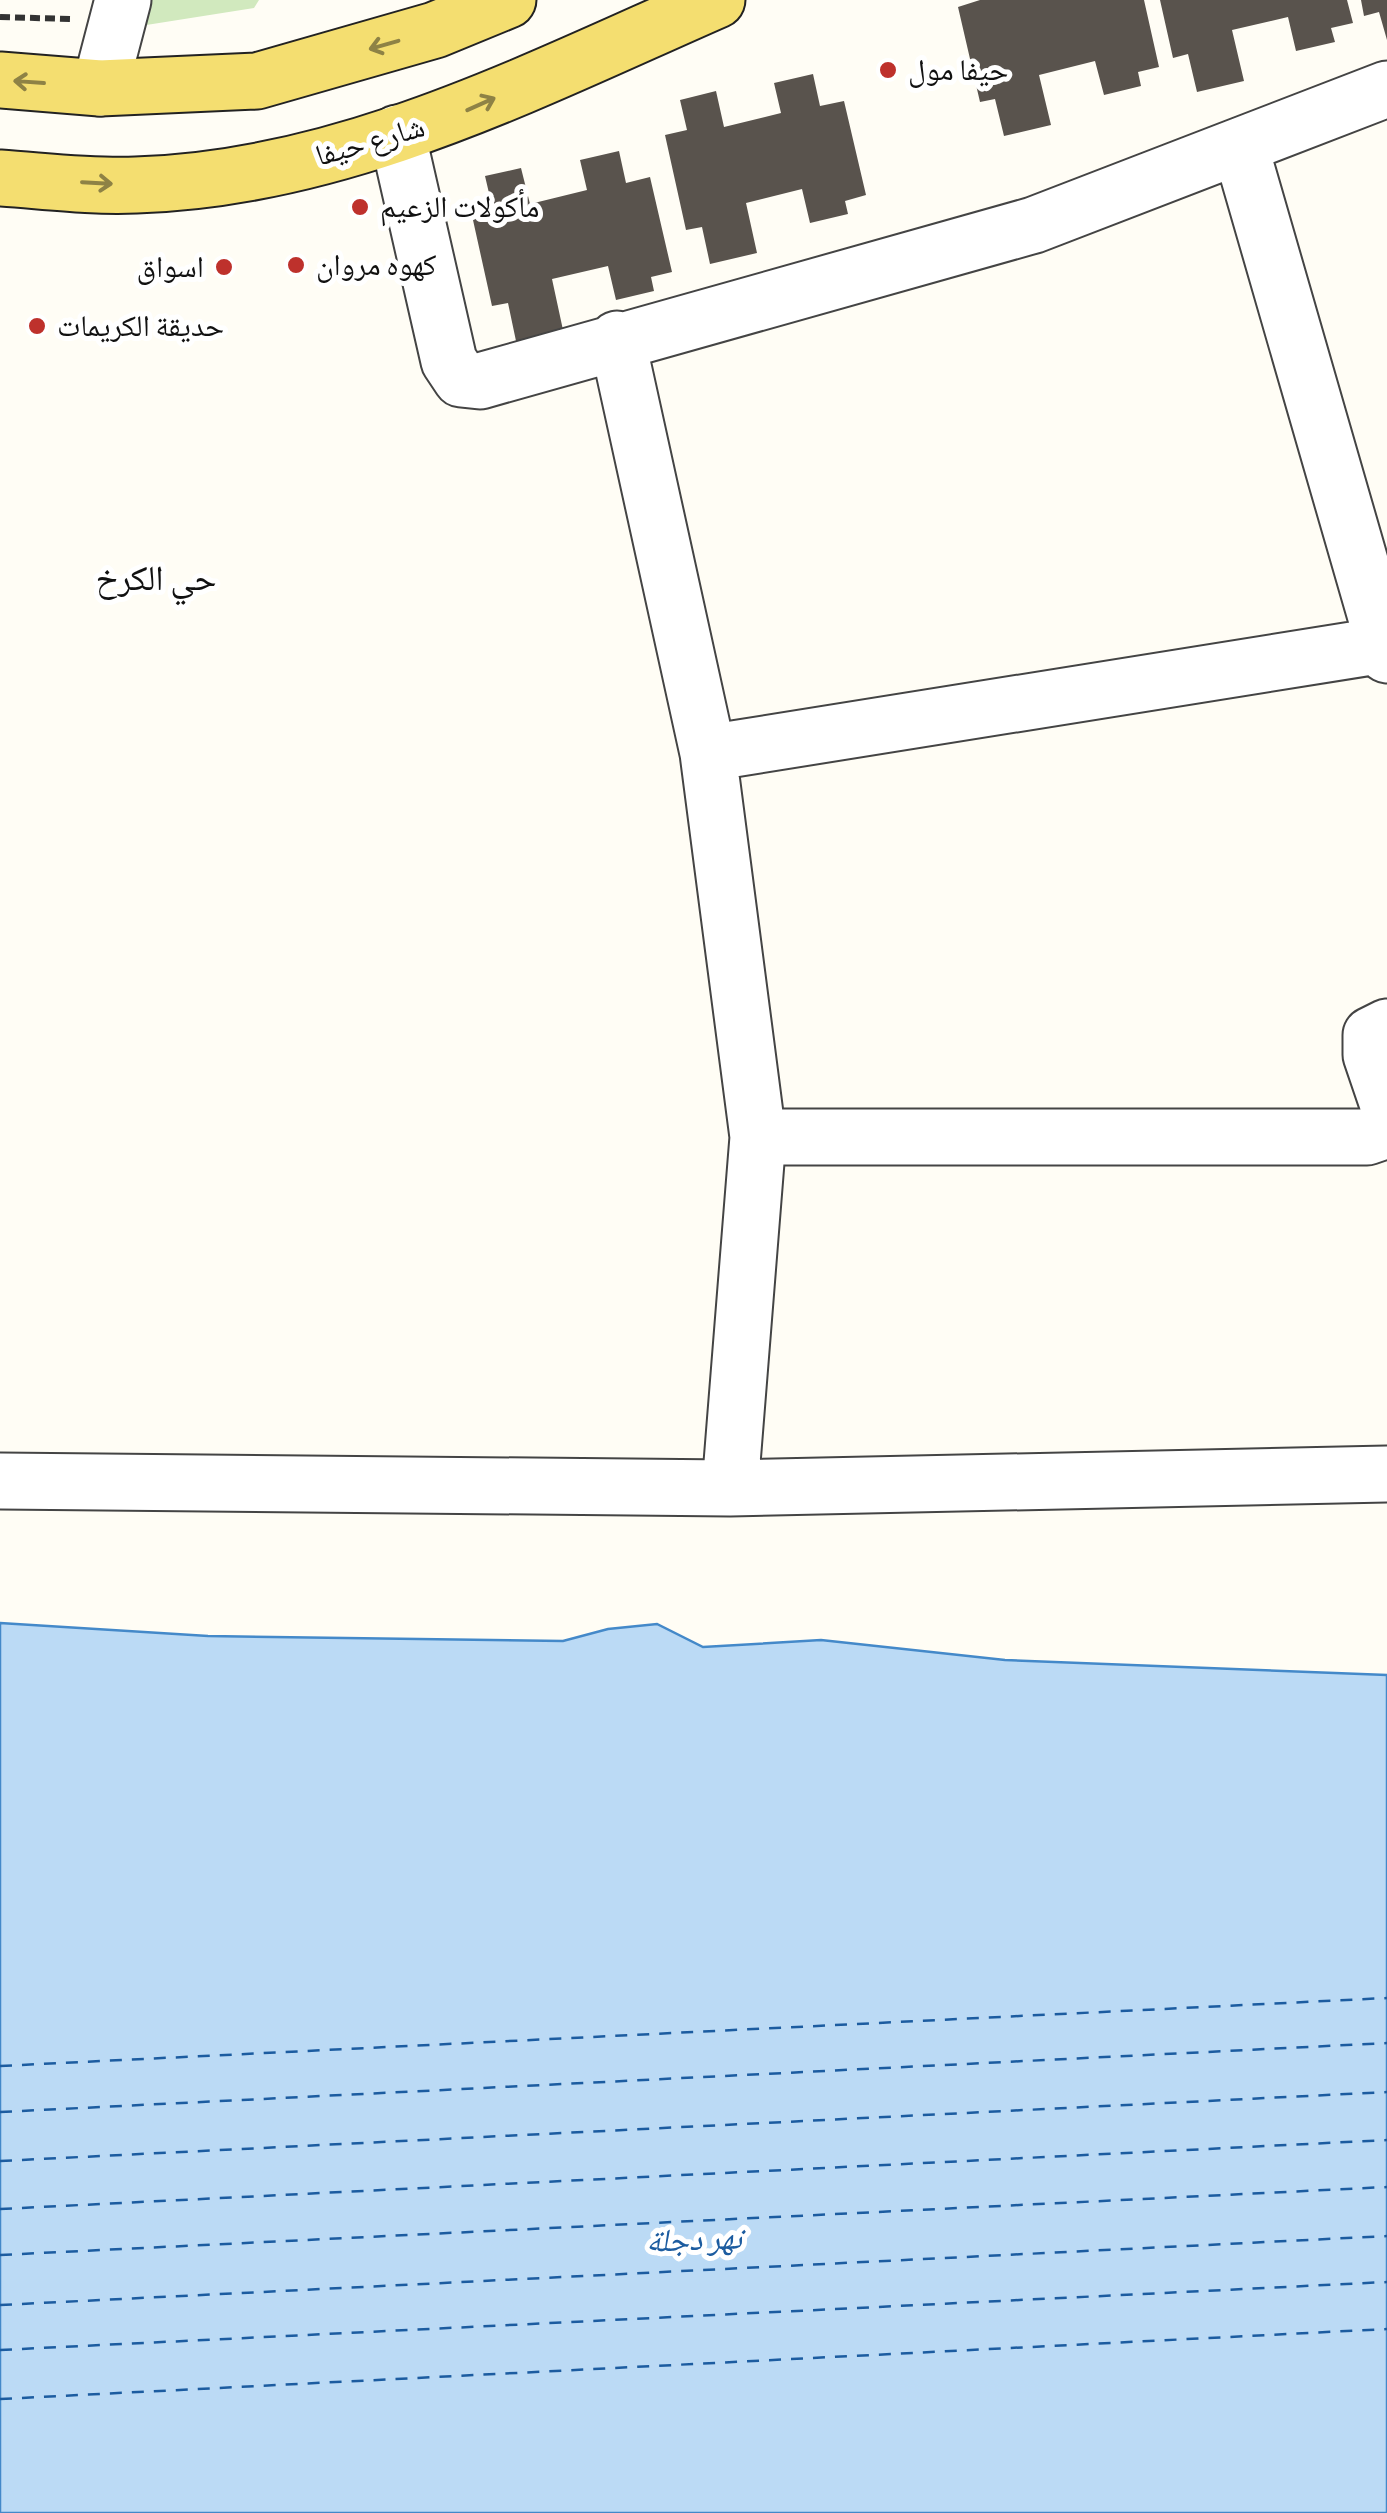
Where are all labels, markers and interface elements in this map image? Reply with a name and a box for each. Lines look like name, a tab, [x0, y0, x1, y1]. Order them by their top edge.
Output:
one-way arrow	[369, 37, 400, 55]
place label: حيفا مول	[908, 53, 1008, 88]
marker: حيفا مول	[877, 59, 899, 81]
one-way arrow	[14, 73, 46, 92]
one-way arrow	[465, 94, 496, 112]
street label: شارع حيفا	[312, 109, 429, 175]
one-way arrow	[81, 174, 113, 193]
place label: مأكولات الزعيم	[380, 188, 540, 227]
marker: مأكولات الزعيم	[349, 196, 371, 218]
place label: كهوه مروان	[316, 248, 436, 283]
place label: اسواق	[137, 250, 204, 285]
marker: كهوه مروان	[285, 254, 307, 276]
marker: اسواق	[213, 256, 235, 278]
place label: حديقة الكريمات	[57, 309, 224, 343]
marker: حديقة الكريمات	[26, 315, 48, 337]
district label: حي الكرخ	[95, 559, 217, 606]
water label: نهر دجلة	[645, 2219, 747, 2259]

